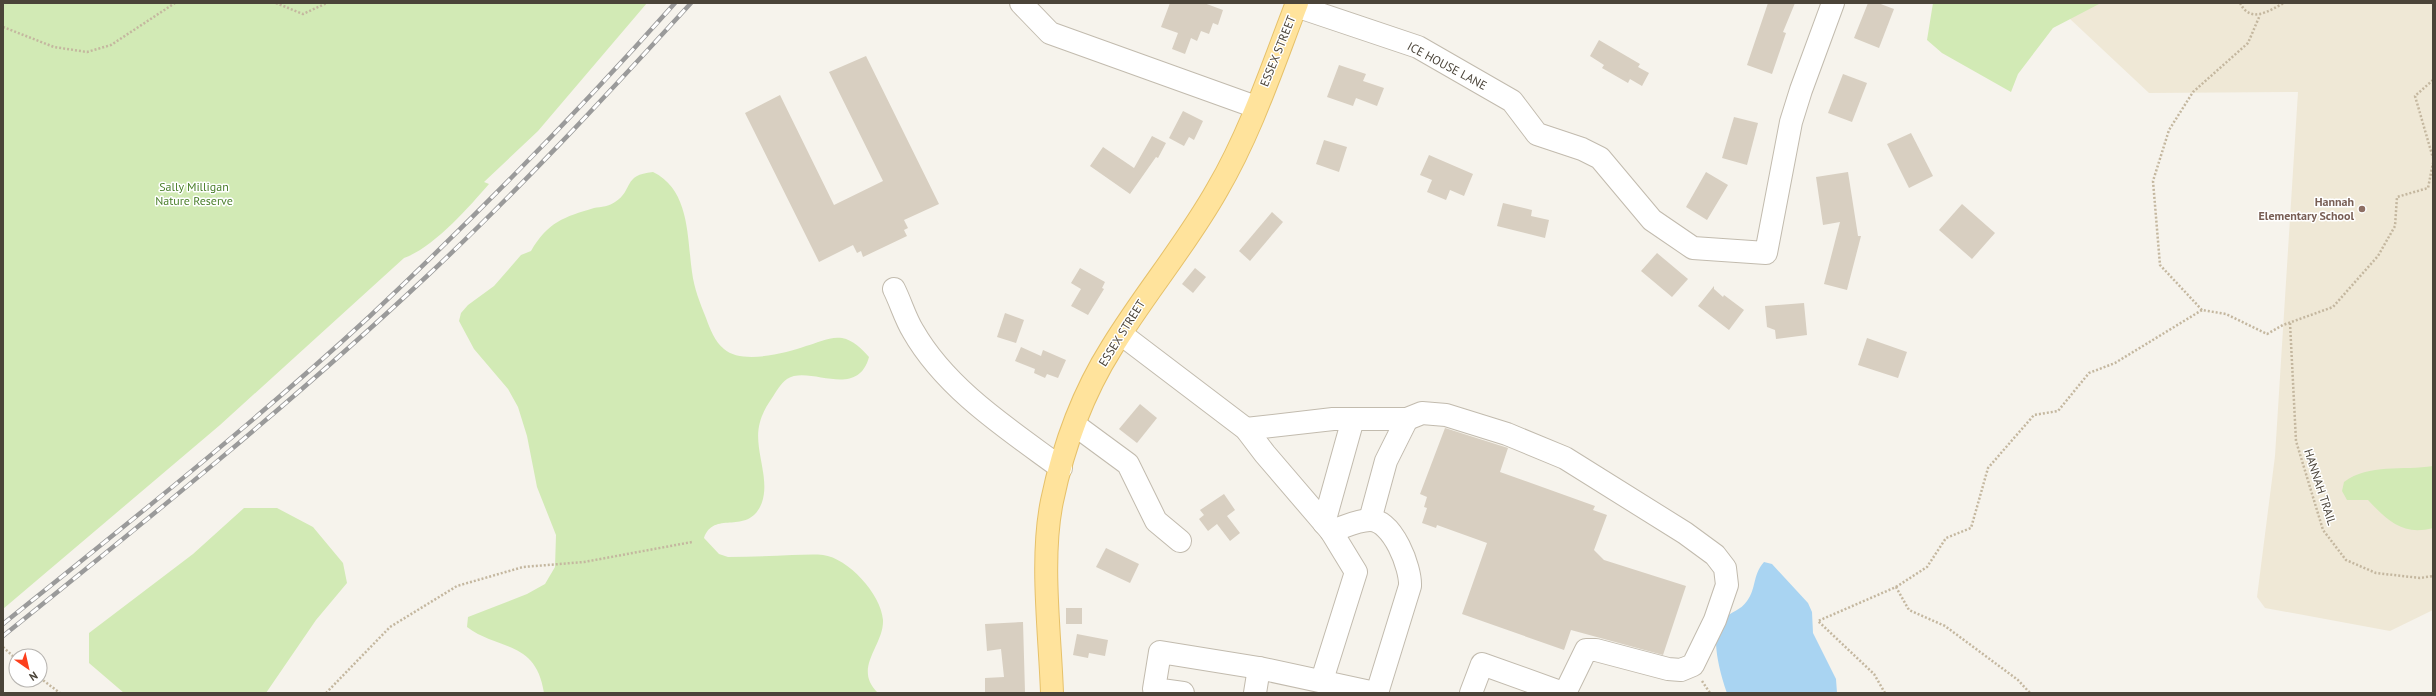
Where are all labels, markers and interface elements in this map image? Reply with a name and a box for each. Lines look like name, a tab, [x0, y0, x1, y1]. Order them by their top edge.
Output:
street label: ESSEX STREET	[1256, 13, 1299, 89]
street label: ICE HOUSE LANE	[1405, 38, 1490, 93]
park label: Sally Milligan Nature Reserve	[155, 179, 233, 208]
place label: Hannah Elementary School	[2259, 194, 2354, 223]
marker: Hannah Elementary School	[2357, 204, 2367, 214]
street label: ESSEX STREET	[1095, 296, 1148, 369]
street label: HANNAH TRAIL	[2301, 447, 2340, 527]
north arrow	[8, 648, 48, 688]
text: N	[27, 668, 41, 684]

